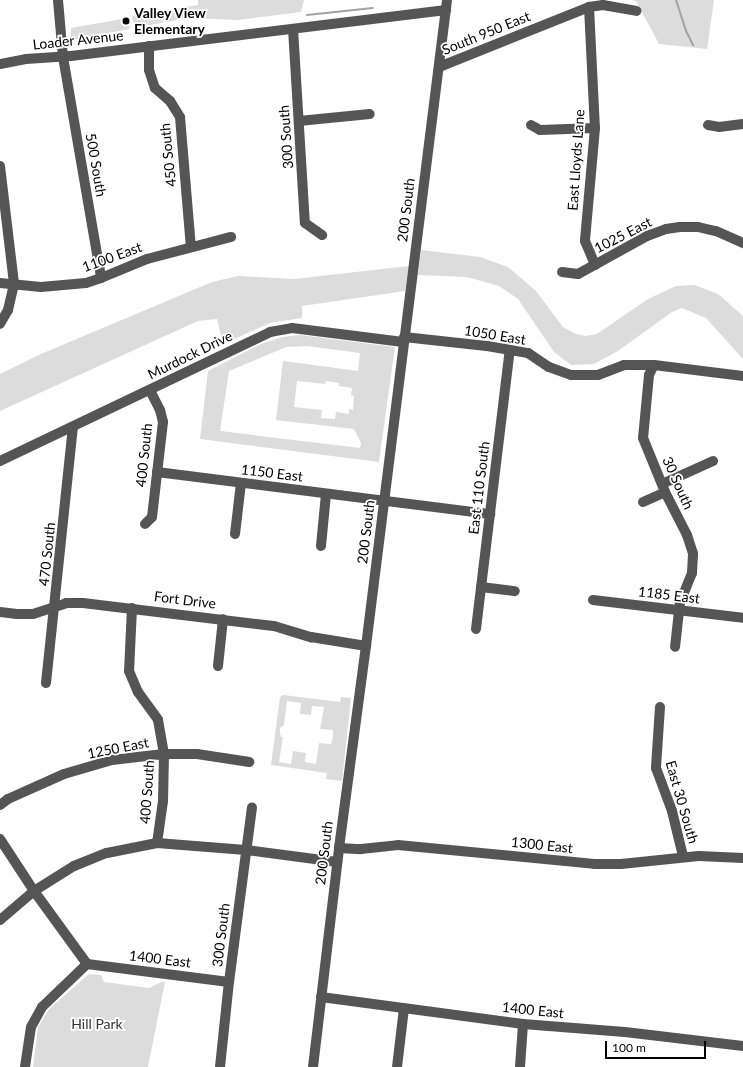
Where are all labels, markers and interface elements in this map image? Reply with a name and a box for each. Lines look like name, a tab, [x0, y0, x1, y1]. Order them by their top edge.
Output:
place label: Valley View Elementary	[134, 5, 207, 38]
street label: South 950 East	[439, 8, 533, 58]
marker: Valley View Elementary	[121, 16, 131, 26]
street label: Loader Avenue	[31, 27, 125, 53]
street label: 300 South	[275, 104, 297, 170]
street label: East Lloyds Lane	[564, 109, 588, 211]
street label: 450 South	[156, 122, 180, 188]
street label: 500 South	[82, 132, 110, 198]
street label: 200 South	[394, 177, 418, 243]
street label: 1025 East	[592, 213, 654, 257]
street label: 1100 East	[80, 238, 144, 276]
street label: 1050 East	[463, 322, 527, 348]
street label: Murdock Drive	[145, 327, 235, 383]
street label: 400 South	[132, 422, 156, 488]
street label: East 110 South	[465, 440, 493, 536]
street label: 30 South	[659, 454, 697, 512]
street label: 1150 East	[240, 461, 304, 485]
street label: 200 South	[354, 499, 378, 565]
street label: 470 South	[35, 521, 59, 587]
street label: 1185 East	[637, 583, 701, 607]
street label: Fort Drive	[153, 588, 217, 612]
street label: 1250 East	[86, 734, 150, 762]
street label: 400 South	[136, 759, 158, 825]
street label: East 30 South	[662, 759, 702, 845]
street label: 200 South	[312, 820, 336, 886]
street label: 1300 East	[510, 833, 574, 857]
street label: 300 South	[209, 902, 233, 968]
street label: 1400 East	[128, 947, 192, 971]
street label: 1400 East	[501, 998, 565, 1022]
park label: Hill Park	[71, 1016, 123, 1032]
scale bar	[607, 1033, 708, 1059]
text: 100 m	[612, 1040, 646, 1055]

